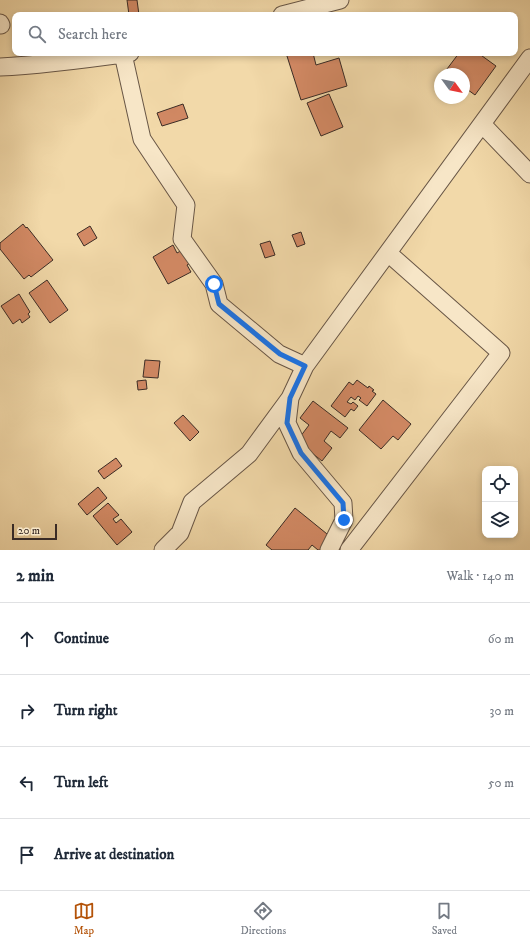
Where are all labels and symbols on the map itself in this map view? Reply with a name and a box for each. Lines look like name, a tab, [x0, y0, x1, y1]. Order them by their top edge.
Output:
north arrow	[434, 68, 470, 104]
route start	[205, 275, 223, 293]
route end	[335, 511, 353, 529]
scale bar	[12, 522, 57, 541]

